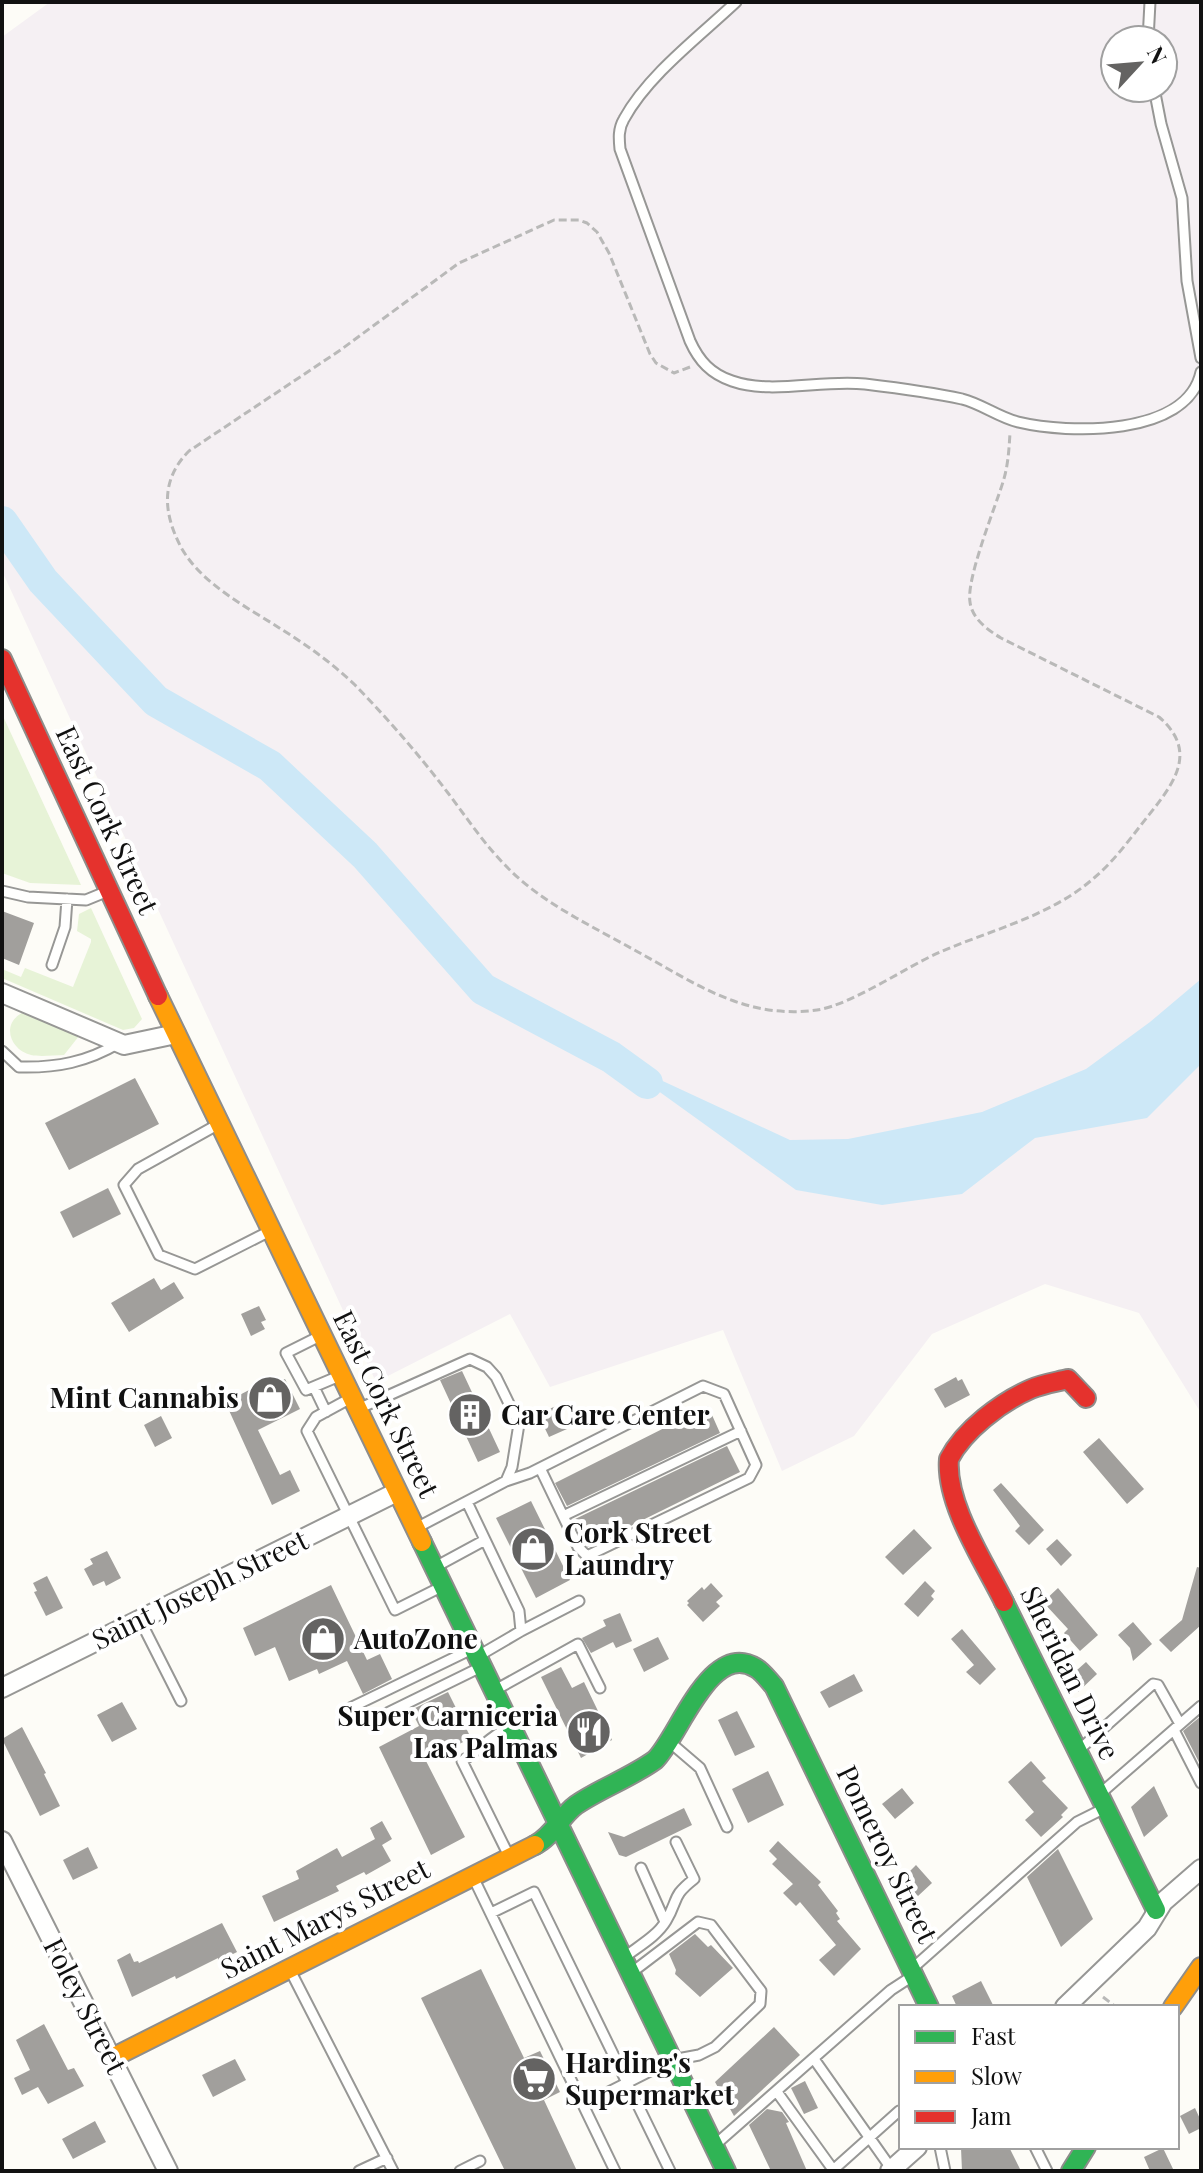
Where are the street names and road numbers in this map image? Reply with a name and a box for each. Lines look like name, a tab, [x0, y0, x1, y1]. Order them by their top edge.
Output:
street label: East Cork Street	[49, 719, 169, 920]
street label: East Cork Street	[326, 1304, 449, 1504]
street label: Saint Joseph Street	[85, 1520, 314, 1657]
street label: Sheridan Drive	[1013, 1579, 1129, 1765]
street label: Pomeroy Street	[829, 1759, 948, 1949]
street label: Saint Marys Street	[214, 1849, 436, 1986]
street label: Foley Street	[36, 1931, 137, 2080]

